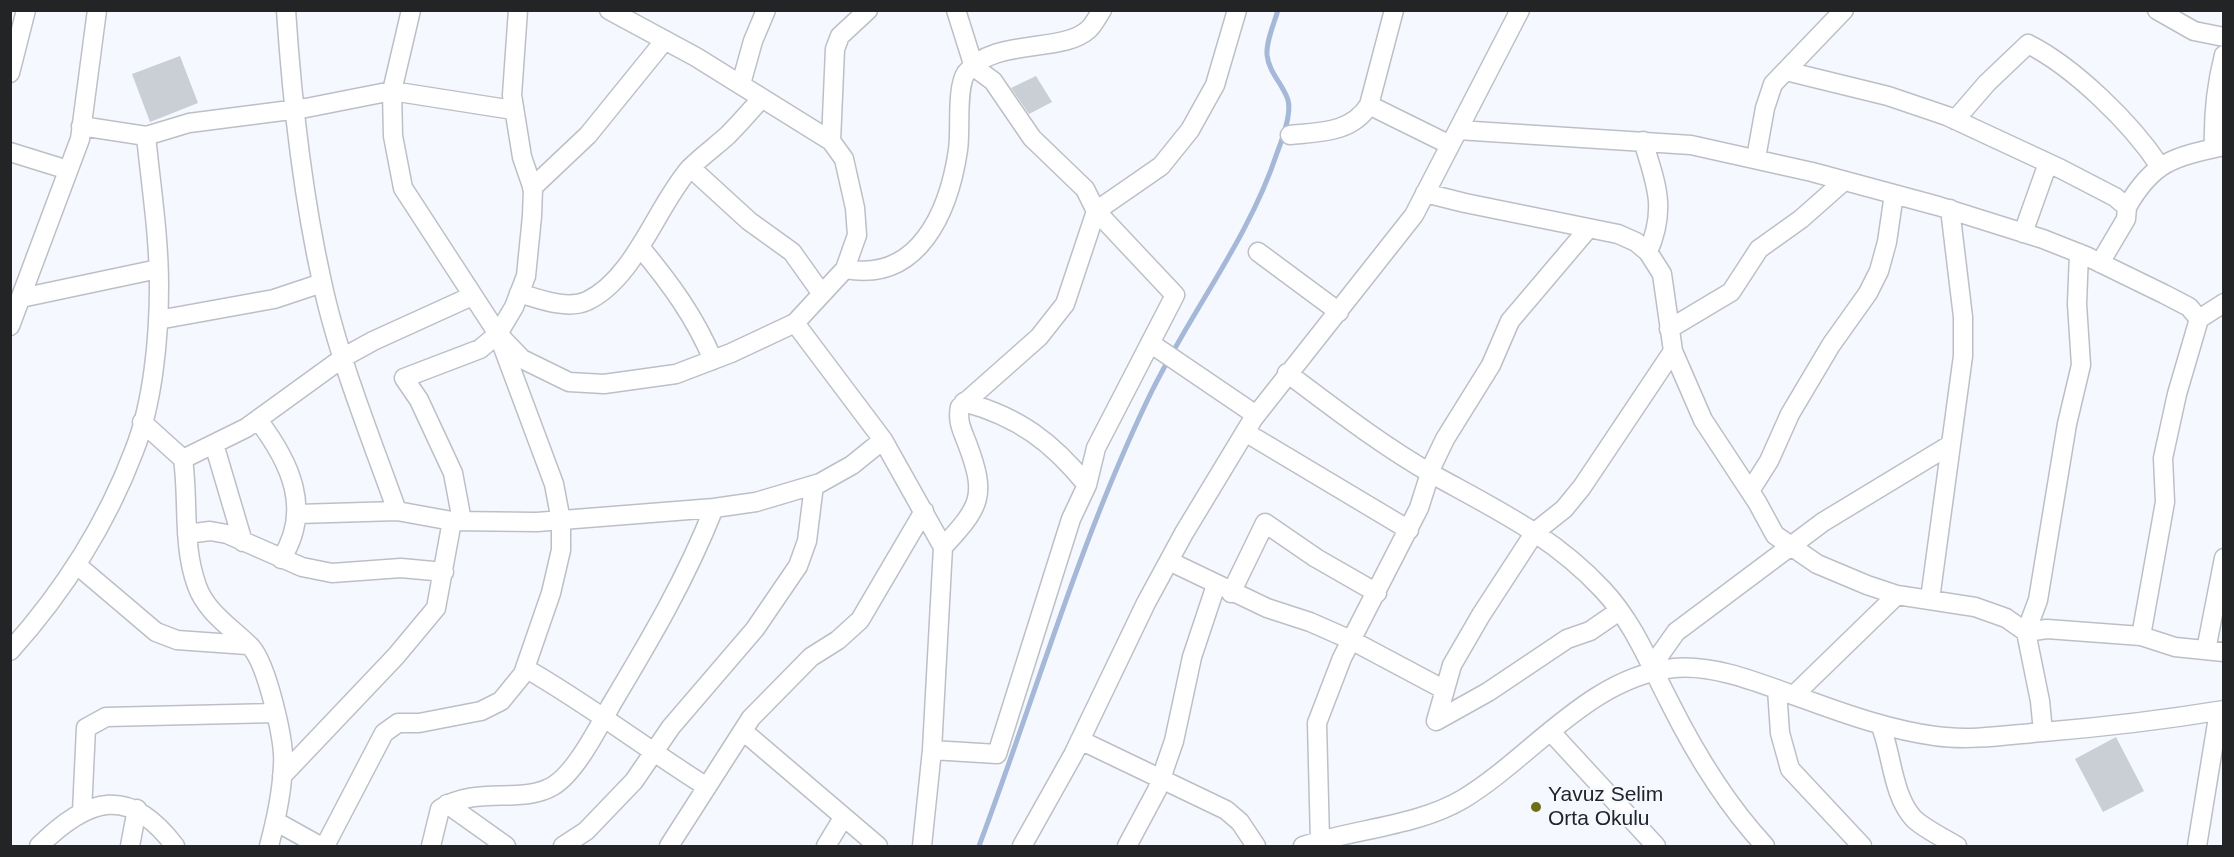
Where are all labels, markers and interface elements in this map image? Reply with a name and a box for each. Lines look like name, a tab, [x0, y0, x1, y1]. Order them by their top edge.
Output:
place label: Yavuz Selim Orta Okulu	[1548, 782, 1663, 832]
marker: Yavuz Selim Orta Okulu	[1529, 800, 1543, 814]

